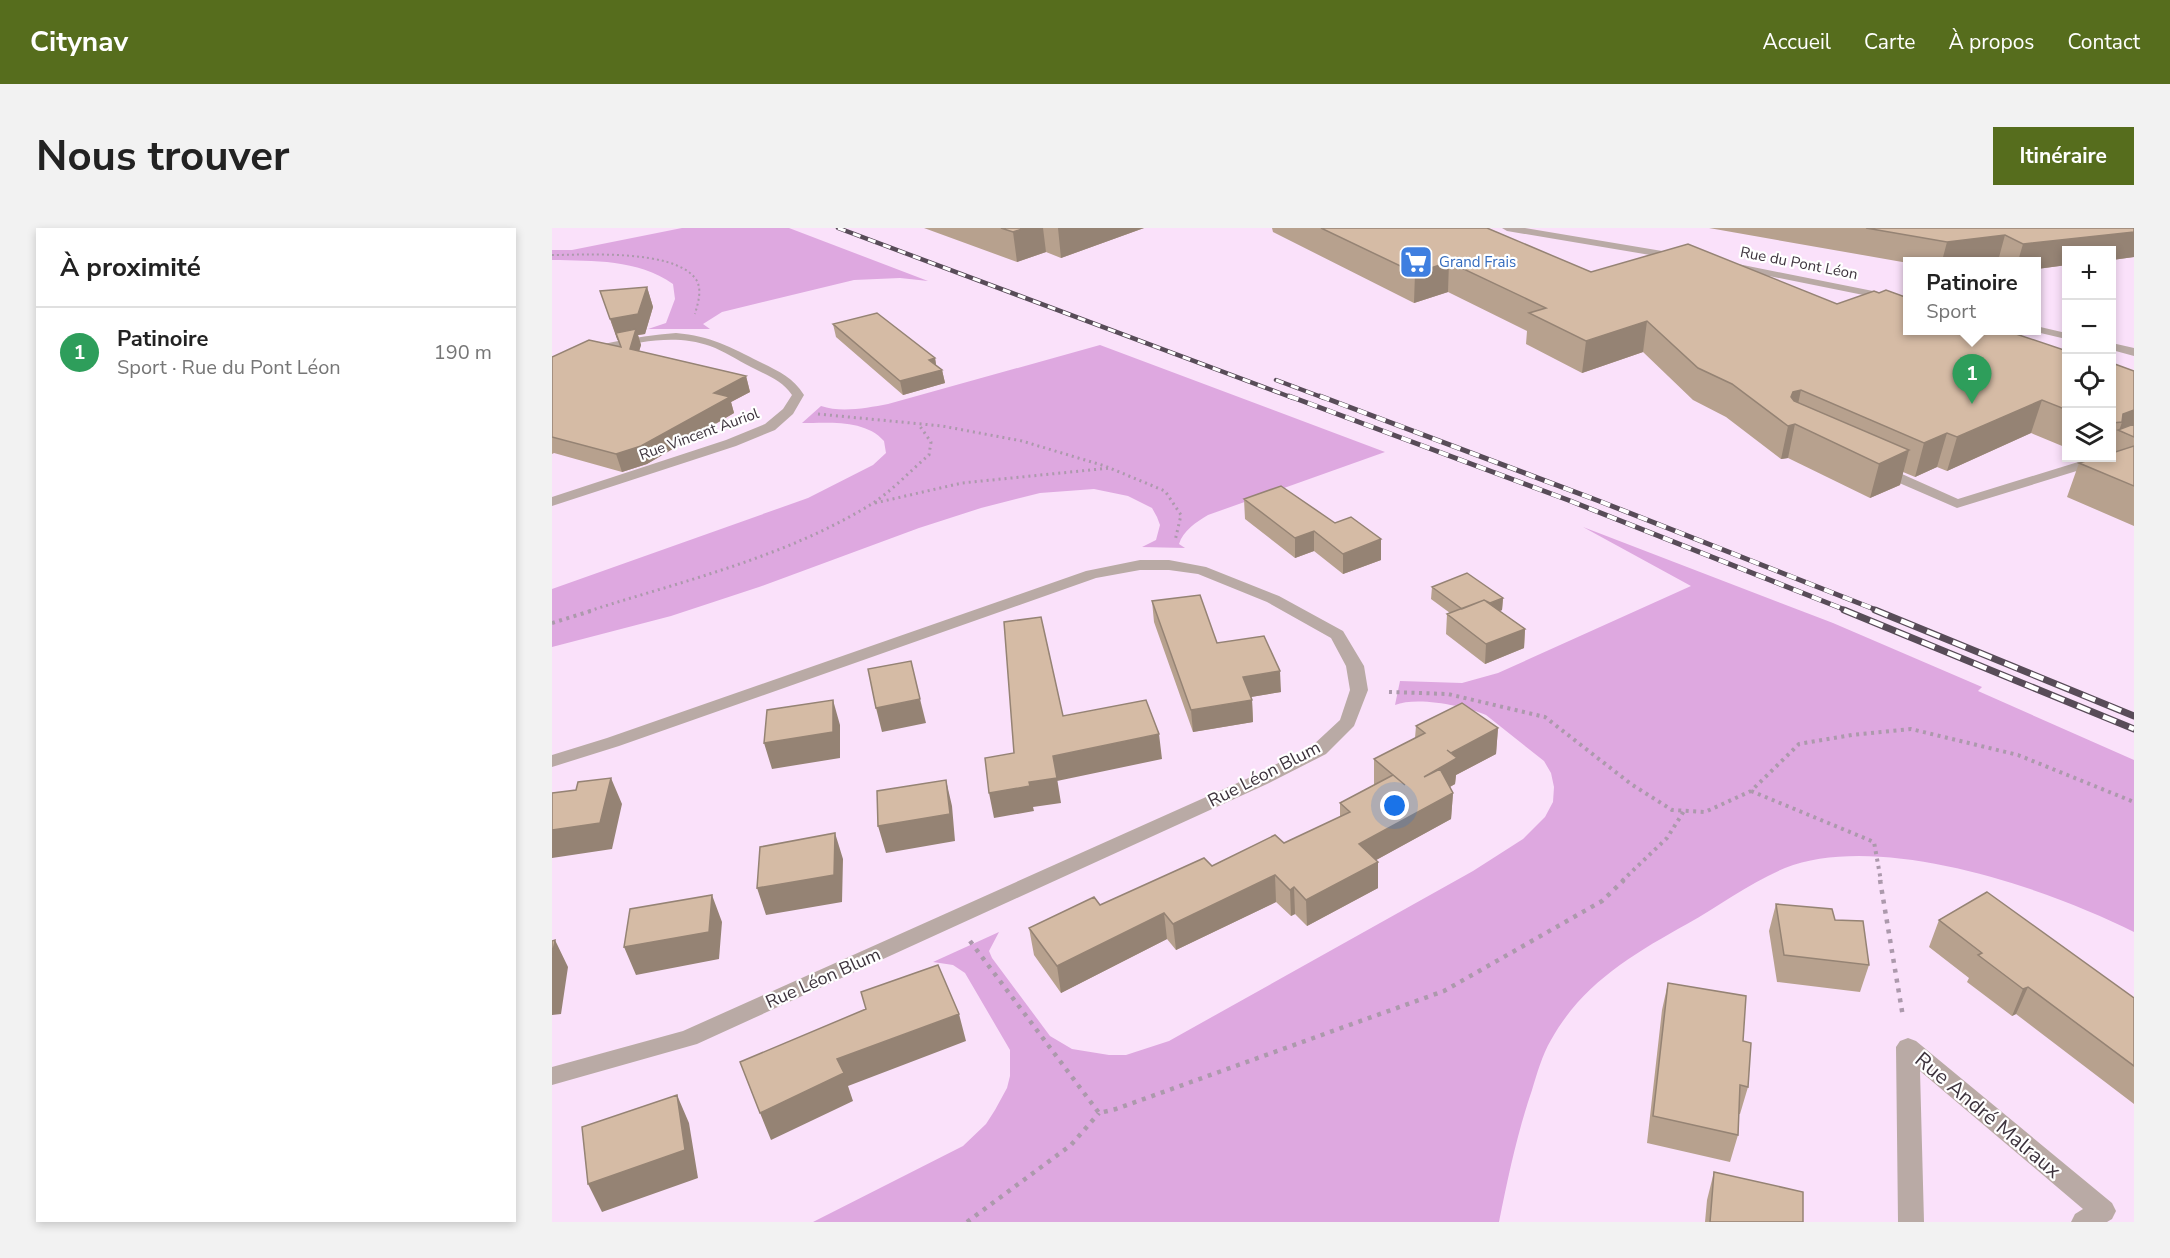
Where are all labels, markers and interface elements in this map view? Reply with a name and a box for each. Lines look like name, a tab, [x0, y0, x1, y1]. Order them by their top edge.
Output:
text: Citynav	[30, 23, 128, 61]
text: Accueil	[1762, 28, 1831, 56]
text: Carte	[1864, 28, 1915, 56]
text: À propos	[1948, 28, 2034, 56]
text: Contact	[2067, 28, 2140, 56]
button: Itinéraire	[1993, 127, 2134, 185]
text: Nous trouver	[36, 128, 289, 185]
street label: Rue du Pont Léon	[1739, 242, 1859, 284]
supermarket icon: Grand Frais	[1398, 244, 1434, 280]
map controls	[2062, 246, 2116, 462]
button: +	[2062, 246, 2116, 300]
text: À proximité	[60, 250, 201, 285]
place label: Grand Frais	[1439, 252, 1516, 272]
popup	[1903, 257, 2041, 335]
text: Patinoire	[1926, 268, 2018, 298]
text: Sport	[1926, 298, 1976, 325]
button: −	[2062, 300, 2116, 354]
text: Patinoire	[117, 324, 208, 354]
text: 1	[74, 339, 86, 366]
text: 190 m	[434, 339, 492, 366]
text: Sport · Rue du Pont Léon	[117, 354, 341, 381]
pin: 1	[1952, 354, 1992, 404]
button: locate	[2062, 354, 2116, 408]
street label: Rue Vincent Auriol	[636, 403, 762, 465]
button: layers	[2062, 408, 2116, 462]
street label: Rue Léon Blum	[1204, 735, 1324, 813]
your location	[1380, 791, 1409, 820]
street label: Rue Léon Blum	[762, 942, 884, 1014]
street label: Rue André Malraux	[1909, 1046, 2067, 1184]

